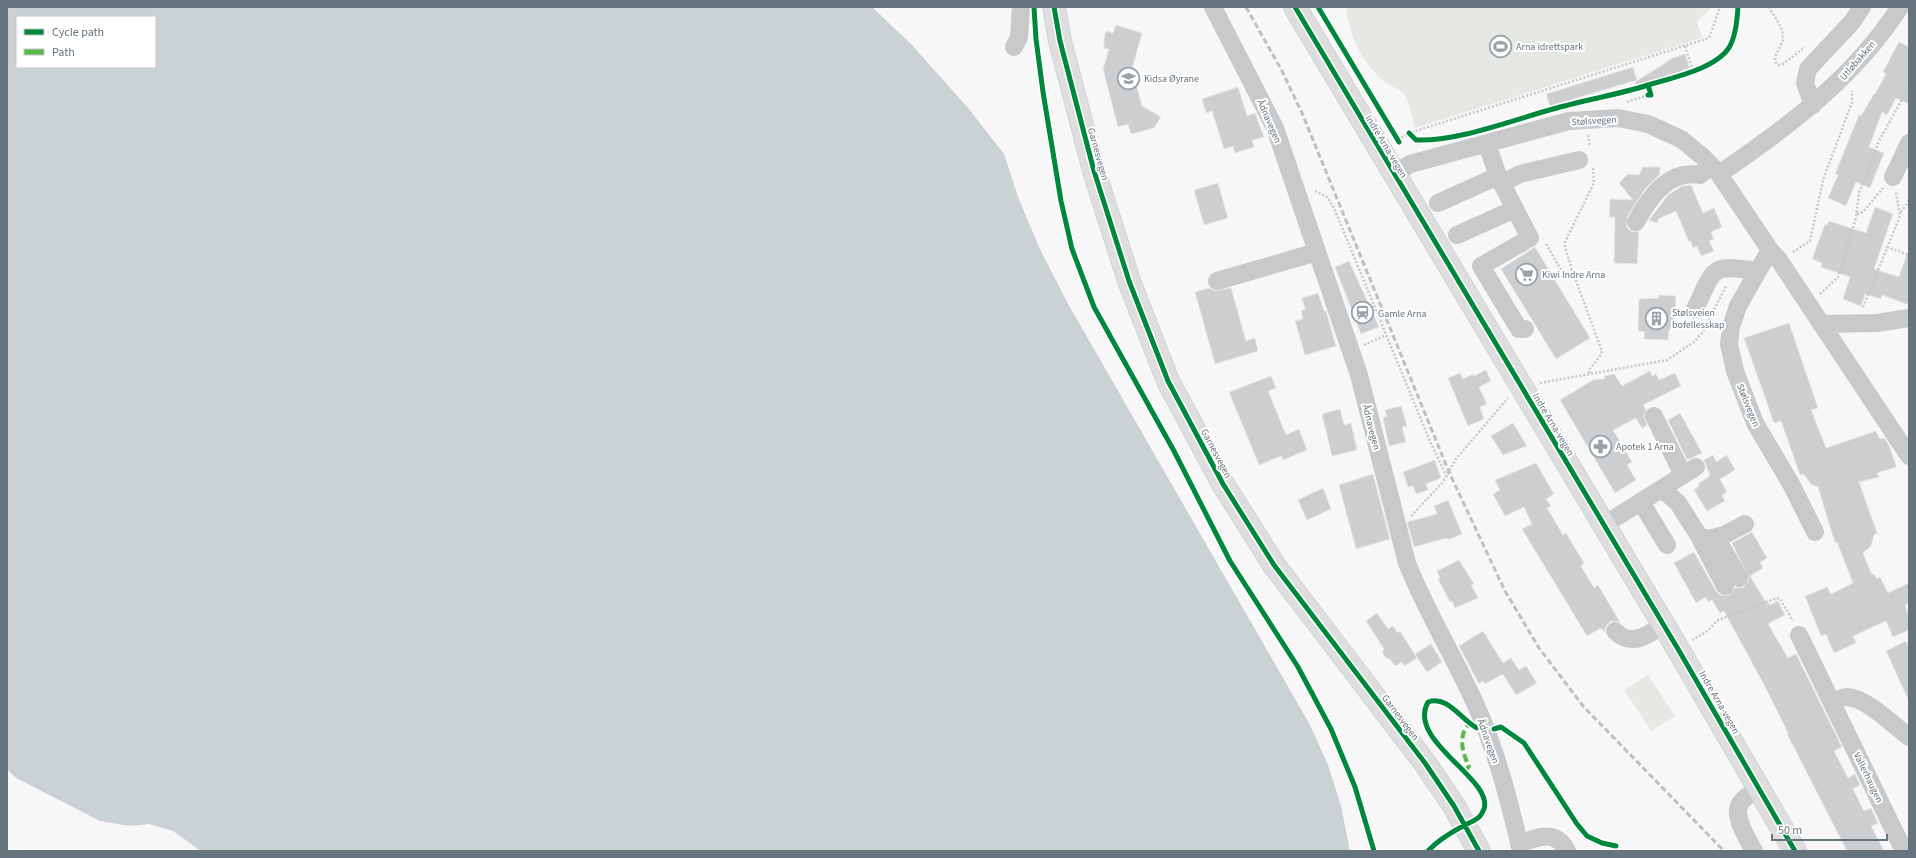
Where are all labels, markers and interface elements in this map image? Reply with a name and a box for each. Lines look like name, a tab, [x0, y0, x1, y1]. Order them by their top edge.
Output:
legend	[16, 16, 156, 68]
text: Cycle path	[52, 24, 104, 41]
sports icon: Arna idrettspark	[1487, 33, 1513, 59]
street label: Utløbakken	[1837, 38, 1879, 84]
place label: Arna idrettspark	[1516, 40, 1583, 54]
text: Path	[52, 44, 75, 61]
school or university icon: Kidsa Øyrane	[1115, 65, 1141, 91]
place label: Kidsa Øyrane	[1144, 72, 1199, 86]
street label: Ådnavegen	[1253, 97, 1285, 145]
street label: Indre Arna-vegen	[1362, 112, 1410, 181]
street label: Stølsvegen	[1571, 113, 1617, 129]
street label: Garnesvegen	[1084, 126, 1112, 182]
supermarket icon: Kiwi Indre Arna	[1514, 261, 1540, 287]
place label: Kiwi Indre Arna	[1542, 268, 1605, 282]
station icon: Gamle Arna	[1350, 300, 1376, 326]
building icon: Stølsveien bofellesskap	[1644, 305, 1670, 331]
place label: Stølsveien bofellesskap	[1672, 306, 1725, 332]
place label: Gamle Arna	[1378, 307, 1426, 321]
street label: Stølsvegen	[1733, 382, 1763, 429]
street label: Indre Arna-vegen	[1529, 390, 1577, 459]
street label: Ådnavegen	[1359, 403, 1383, 451]
street label: Garnesvegen	[1197, 426, 1235, 481]
pharmacy icon: Apotek 1 Arna	[1588, 433, 1614, 459]
place label: Apotek 1 Arna	[1616, 440, 1674, 454]
street label: Indre Arna-vegen	[1695, 668, 1743, 737]
street label: Garnesvegen	[1378, 692, 1422, 743]
street label: Ådnavegen	[1474, 717, 1503, 766]
street label: Vallerhaugen	[1850, 750, 1886, 805]
scale bar	[1772, 816, 1887, 842]
text: 50 m	[1778, 822, 1802, 839]

